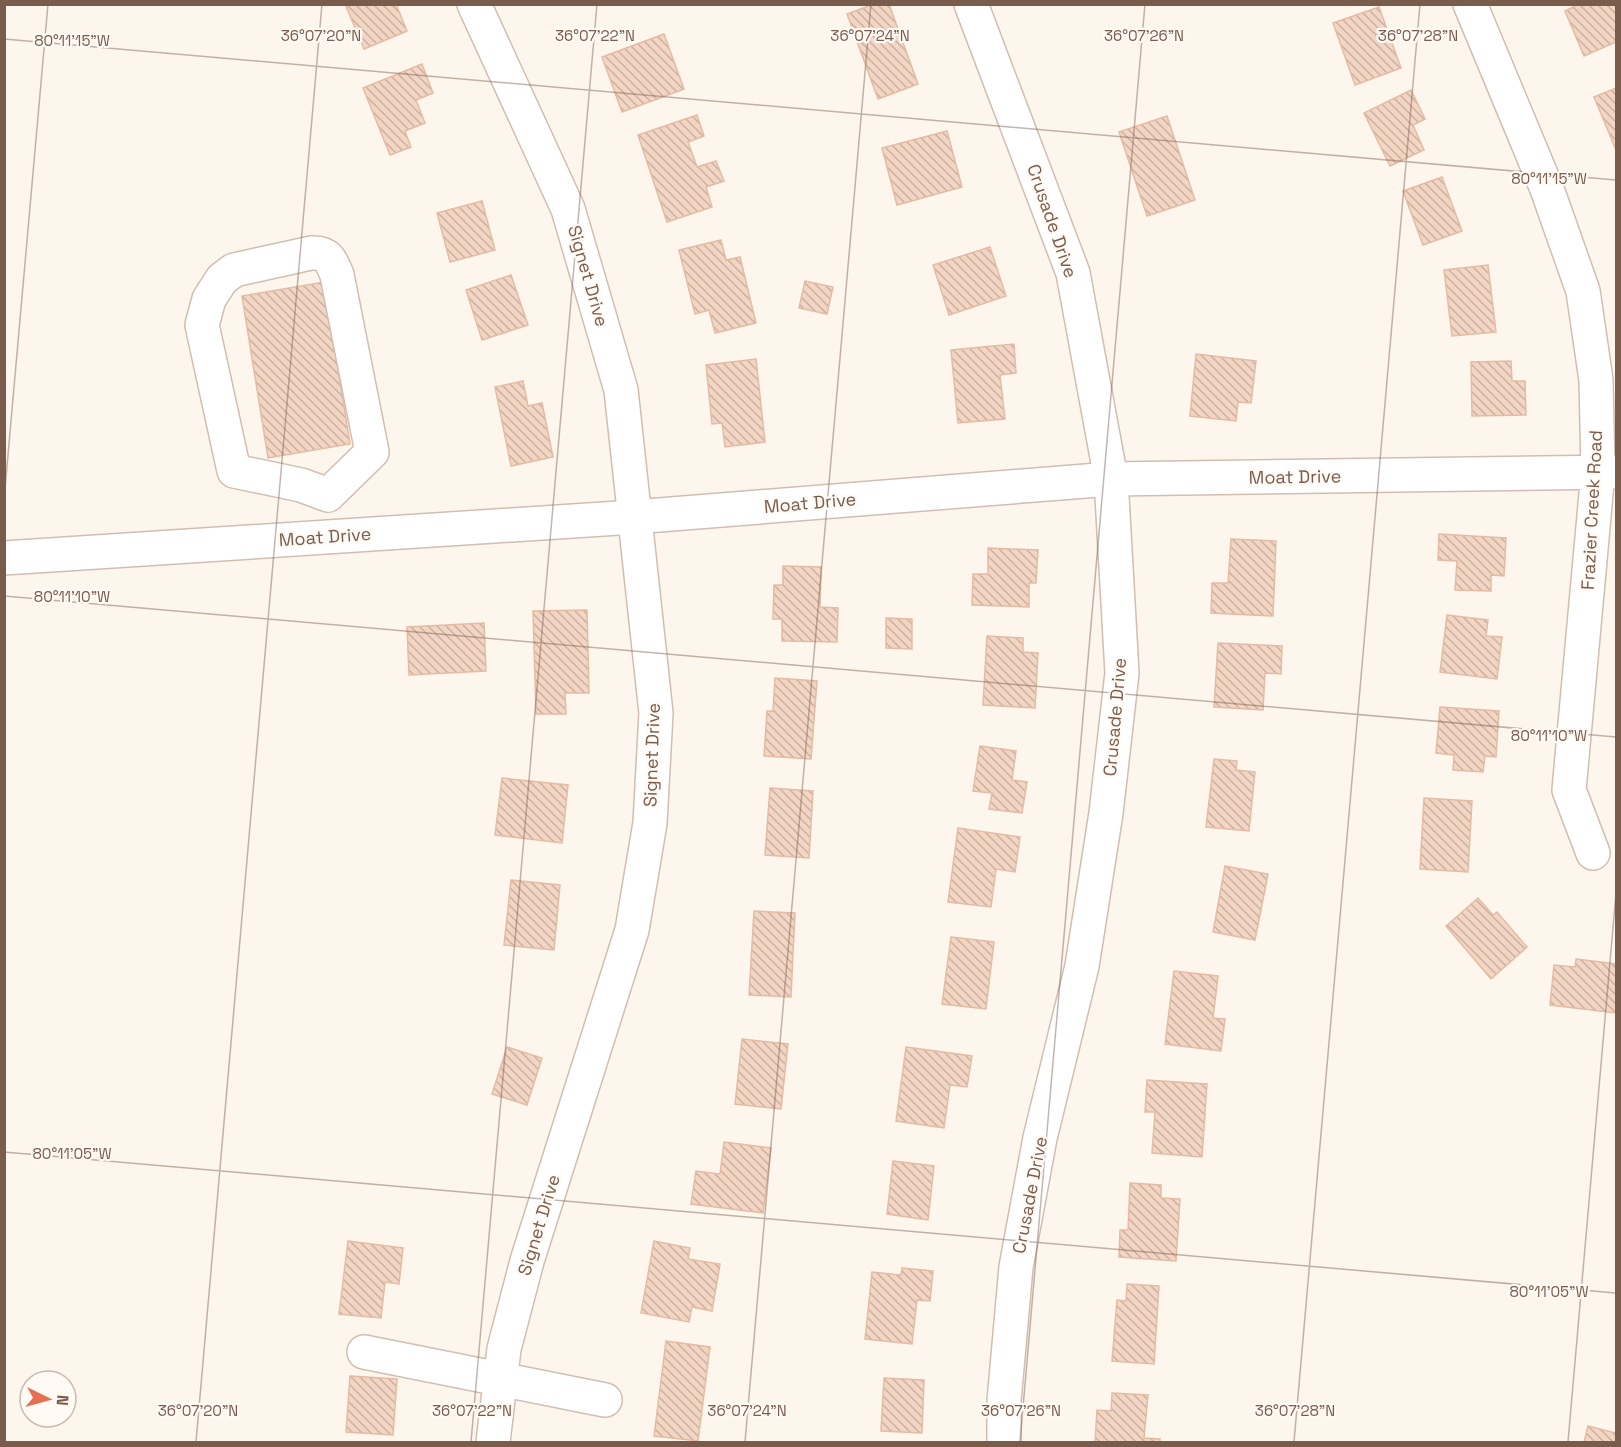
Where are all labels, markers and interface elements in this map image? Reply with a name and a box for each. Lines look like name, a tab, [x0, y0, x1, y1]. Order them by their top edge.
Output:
text: 36°07'20"N	[281, 26, 361, 45]
text: 36°07'22"N	[555, 26, 635, 45]
text: 36°07'24"N	[830, 26, 910, 45]
text: 36°07'26"N	[1104, 26, 1184, 45]
text: 36°07'28"N	[1378, 26, 1458, 45]
text: 80°11'15"W	[34, 31, 110, 50]
street label: Crusade Drive	[1022, 161, 1083, 281]
text: 80°11'15"W	[1511, 169, 1587, 188]
street label: Signet Drive	[563, 223, 614, 329]
street label: Frazier Creek Road	[1576, 429, 1607, 591]
street label: Moat Drive	[1249, 464, 1341, 489]
street label: Moat Drive	[763, 487, 857, 518]
street label: Moat Drive	[278, 522, 372, 551]
text: 80°11'10"W	[34, 587, 110, 606]
street label: Crusade Drive	[1098, 657, 1131, 777]
street label: Signet Drive	[638, 702, 665, 808]
text: 80°11'10"W	[1511, 726, 1587, 745]
street label: Crusade Drive	[1007, 1134, 1052, 1255]
text: 80°11'05"W	[32, 1144, 112, 1163]
street label: Signet Drive	[512, 1172, 565, 1278]
text: 80°11'05"W	[1509, 1282, 1589, 1301]
north arrow	[18, 1369, 78, 1429]
text: N	[52, 1394, 73, 1407]
text: 36°07'20"N	[158, 1401, 238, 1420]
text: 36°07'22"N	[432, 1401, 512, 1420]
text: 36°07'24"N	[707, 1401, 787, 1420]
text: 36°07'26"N	[981, 1401, 1061, 1420]
text: 36°07'28"N	[1255, 1401, 1335, 1420]

